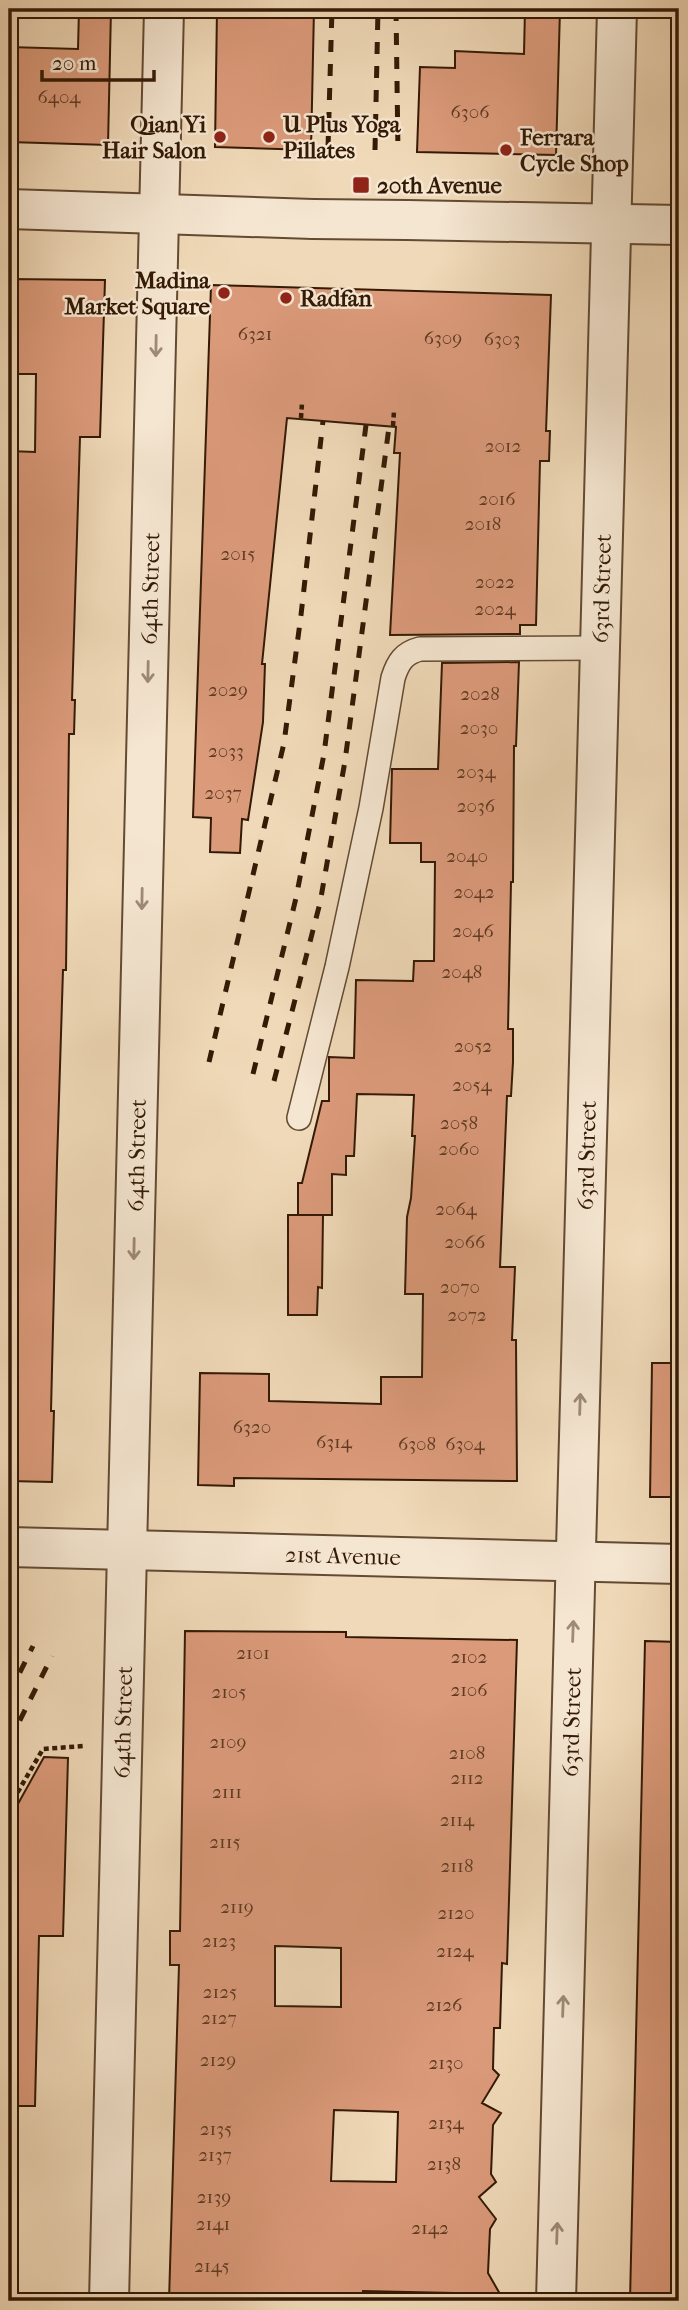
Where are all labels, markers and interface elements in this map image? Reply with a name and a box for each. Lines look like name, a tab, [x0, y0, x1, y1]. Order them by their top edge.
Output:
scale bar	[42, 38, 154, 82]
text: 20 m	[52, 51, 97, 75]
house number: 6404	[38, 86, 81, 108]
house number: 6306	[451, 101, 490, 123]
place label: Qian Yi Hair Salon	[102, 111, 207, 164]
place label: U Plus Yoga Pillates	[282, 111, 402, 164]
place label: Ferrara Cycle Shop	[519, 124, 629, 177]
marker: Qian Yi Hair Salon	[212, 129, 228, 145]
marker: U Plus Yoga Pillates	[261, 129, 277, 145]
marker: Ferrara Cycle Shop	[498, 142, 514, 158]
place label: 20th Avenue	[377, 172, 502, 199]
marker: 20th Avenue	[351, 175, 371, 195]
place label: Madina Market Square	[64, 267, 211, 320]
marker: Madina Market Square	[216, 285, 232, 301]
place label: Radfan	[300, 285, 372, 312]
marker: Radfan	[278, 290, 294, 306]
house number: 6321	[238, 323, 272, 345]
house number: 6309	[424, 327, 462, 349]
house number: 6303	[484, 328, 520, 350]
one-way arrow	[149, 335, 163, 358]
house number: 2012	[485, 435, 522, 457]
house number: 2016	[478, 488, 516, 510]
house number: 2018	[465, 513, 501, 535]
street label: 64th Street	[136, 532, 165, 645]
street label: 63rd Street	[587, 533, 617, 644]
house number: 2015	[220, 543, 256, 565]
house number: 2022	[475, 571, 515, 593]
house number: 2024	[474, 598, 516, 620]
one-way arrow	[141, 660, 155, 683]
house number: 2029	[208, 679, 248, 701]
house number: 2028	[460, 683, 500, 705]
house number: 2030	[460, 717, 498, 739]
house number: 2033	[208, 740, 244, 762]
house number: 2034	[456, 761, 496, 783]
house number: 2037	[204, 782, 242, 804]
house number: 2036	[457, 795, 496, 817]
house number: 2040	[446, 845, 488, 867]
house number: 2042	[453, 881, 495, 903]
one-way arrow	[136, 887, 149, 910]
house number: 2046	[452, 920, 494, 942]
house number: 2048	[442, 961, 482, 983]
house number: 2052	[454, 1035, 492, 1057]
house number: 2054	[452, 1074, 493, 1096]
street label: 64th Street	[122, 1099, 152, 1212]
street label: 63rd Street	[572, 1100, 602, 1211]
house number: 2058	[440, 1112, 478, 1134]
house number: 2060	[438, 1138, 480, 1160]
house number: 2064	[435, 1198, 478, 1220]
house number: 2066	[445, 1231, 486, 1253]
one-way arrow	[127, 1237, 140, 1260]
house number: 2070	[440, 1276, 480, 1298]
house number: 2072	[447, 1304, 487, 1326]
one-way arrow	[573, 1393, 586, 1416]
house number: 6320	[233, 1416, 271, 1438]
house number: 6314	[316, 1431, 353, 1453]
house number: 6308	[398, 1433, 436, 1455]
house number: 6304	[445, 1433, 486, 1455]
street label: 21st Avenue	[285, 1541, 401, 1571]
one-way arrow	[567, 1620, 580, 1643]
house number: 2101	[236, 1642, 270, 1664]
house number: 2102	[451, 1646, 488, 1668]
street label: 64th Street	[109, 1665, 138, 1779]
street label: 63rd Street	[557, 1667, 587, 1777]
house number: 2106	[450, 1679, 488, 1701]
house number: 2105	[211, 1681, 247, 1703]
house number: 2109	[210, 1731, 246, 1753]
house number: 2108	[449, 1742, 485, 1764]
house number: 2112	[450, 1767, 484, 1789]
house number: 2111	[212, 1781, 242, 1803]
house number: 2114	[440, 1809, 475, 1831]
house number: 2115	[209, 1831, 241, 1853]
house number: 2118	[441, 1855, 473, 1877]
house number: 2119	[220, 1896, 254, 1918]
house number: 2120	[438, 1902, 474, 1924]
house number: 2123	[202, 1930, 236, 1952]
house number: 2124	[436, 1940, 475, 1962]
house number: 2125	[203, 1981, 237, 2003]
house number: 2126	[426, 1994, 463, 2016]
one-way arrow	[557, 1994, 570, 2017]
house number: 2127	[201, 2007, 237, 2029]
house number: 2129	[200, 2049, 236, 2071]
house number: 2130	[429, 2052, 463, 2074]
house number: 2134	[428, 2112, 465, 2134]
house number: 2135	[200, 2118, 232, 2140]
house number: 2137	[198, 2144, 232, 2166]
house number: 2138	[427, 2153, 461, 2175]
house number: 2139	[197, 2186, 231, 2208]
house number: 2141	[196, 2213, 230, 2235]
house number: 2142	[411, 2217, 449, 2239]
one-way arrow	[551, 2222, 564, 2245]
house number: 2145	[194, 2255, 230, 2277]

